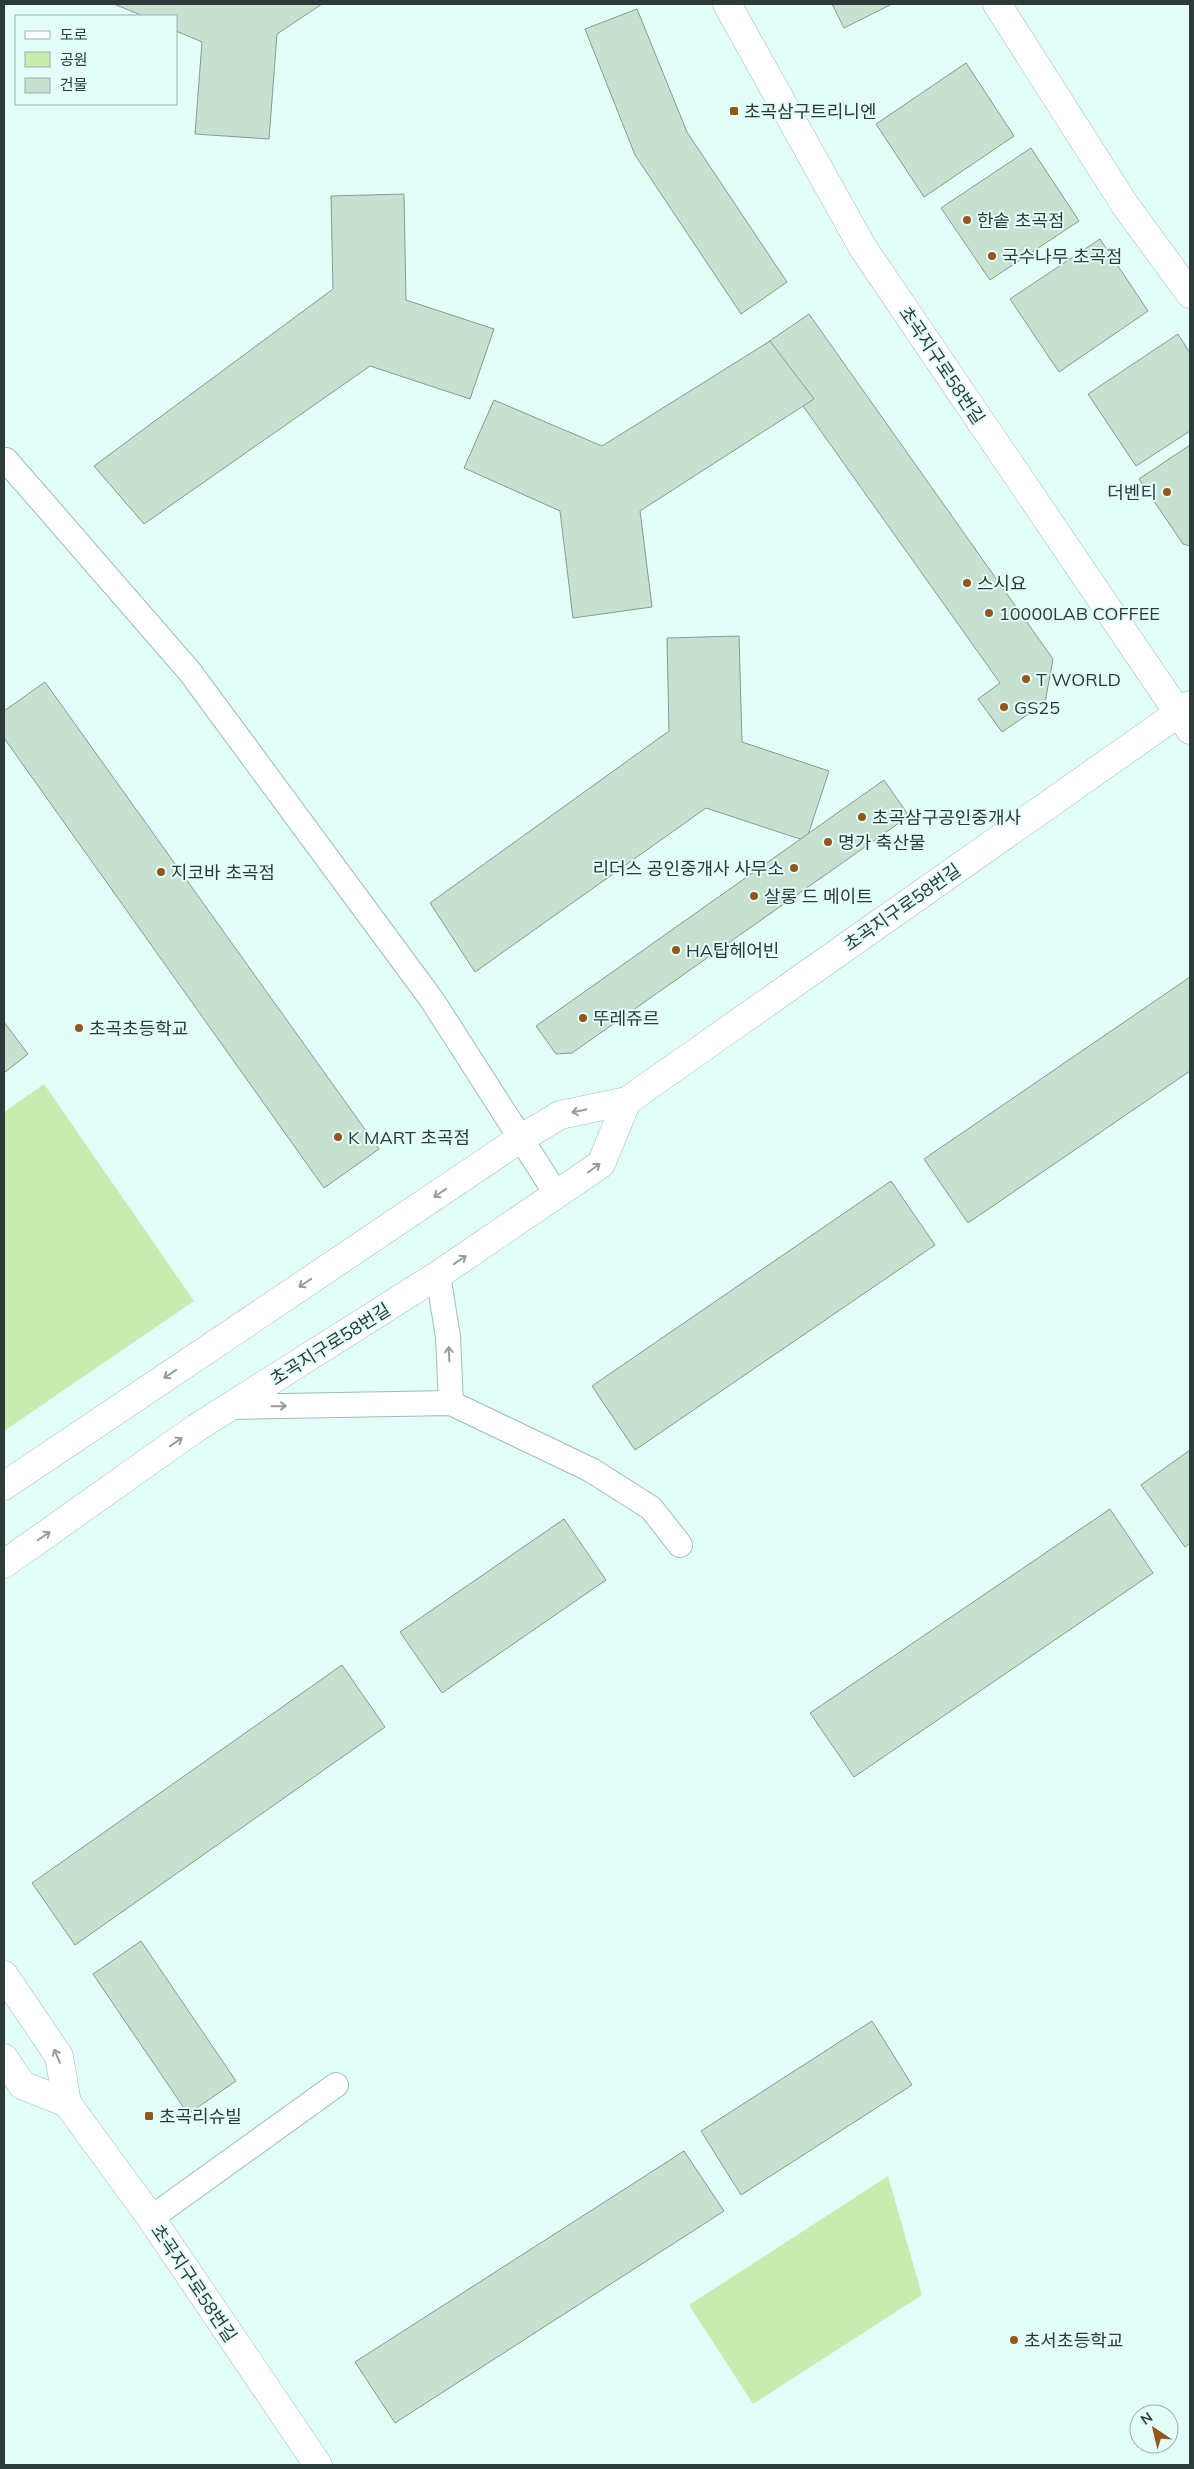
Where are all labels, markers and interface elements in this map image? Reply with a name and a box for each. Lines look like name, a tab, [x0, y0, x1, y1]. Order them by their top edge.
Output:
legend	[15, 15, 178, 105]
text: 도로	[60, 25, 88, 44]
text: 공원	[60, 50, 88, 69]
text: 건물	[60, 75, 88, 94]
place label: 초곡삼구트리니엔	[744, 100, 876, 123]
marker: 초곡삼구트리니엔	[728, 105, 740, 117]
place label: 한솥 초곡점	[977, 209, 1065, 232]
marker: 한솥 초곡점	[961, 214, 973, 226]
place label: 국수나무 초곡점	[1002, 245, 1123, 268]
marker: 국수나무 초곡점	[986, 250, 998, 262]
street label: 초곡지구로58번길	[894, 302, 990, 428]
place label: 더벤티	[1107, 481, 1157, 504]
marker: 더벤티	[1161, 486, 1173, 498]
place label: 스시요	[977, 572, 1027, 595]
marker: 스시요	[961, 577, 973, 589]
place label: 10000LAB COFFEE	[999, 602, 1160, 625]
marker: 10000LAB COFFEE	[983, 607, 995, 619]
place label: T WORLD	[1036, 668, 1121, 691]
marker: T WORLD	[1020, 673, 1032, 685]
place label: GS25	[1014, 696, 1060, 719]
marker: GS25	[998, 701, 1010, 713]
place label: 초곡삼구공인중개사	[872, 806, 1021, 829]
marker: 초곡삼구공인중개사	[856, 811, 868, 823]
place label: 명가 축산물	[838, 831, 926, 854]
marker: 명가 축산물	[822, 836, 834, 848]
place label: 리더스 공인중개사 사무소	[592, 857, 784, 880]
street label: 초곡지구로58번길	[839, 858, 965, 956]
place label: 지코바 초곡점	[171, 861, 275, 884]
marker: 리더스 공인중개사 사무소	[788, 862, 800, 874]
marker: 지코바 초곡점	[155, 866, 167, 878]
place label: 살롱 드 메이트	[764, 885, 873, 908]
marker: 살롱 드 메이트	[748, 890, 760, 902]
place label: HA탑헤어빈	[686, 939, 779, 962]
marker: HA탑헤어빈	[670, 944, 682, 956]
place label: 뚜레쥬르	[593, 1007, 659, 1030]
marker: 뚜레쥬르	[577, 1012, 589, 1024]
place label: 초곡초등학교	[89, 1017, 188, 1040]
marker: 초곡초등학교	[73, 1022, 85, 1034]
one-way arrow	[571, 1107, 587, 1117]
place label: K MART 초곡점	[348, 1126, 470, 1149]
marker: K MART 초곡점	[332, 1131, 344, 1143]
one-way arrow	[587, 1163, 601, 1173]
one-way arrow	[433, 1188, 447, 1198]
one-way arrow	[453, 1255, 467, 1265]
one-way arrow	[298, 1278, 312, 1288]
street label: 초곡지구로58번길	[266, 1298, 394, 1390]
one-way arrow	[444, 1347, 453, 1363]
one-way arrow	[163, 1369, 177, 1379]
one-way arrow	[270, 1401, 286, 1411]
one-way arrow	[169, 1437, 183, 1447]
one-way arrow	[36, 1531, 50, 1541]
one-way arrow	[51, 2049, 61, 2064]
place label: 초곡리슈빌	[159, 2105, 242, 2128]
marker: 초곡리슈빌	[143, 2110, 155, 2122]
street label: 초곡지구로58번길	[146, 2220, 242, 2346]
place label: 초서초등학교	[1024, 2329, 1123, 2352]
marker: 초서초등학교	[1008, 2334, 1020, 2346]
north arrow	[1129, 2404, 1179, 2454]
text: N	[1137, 2408, 1156, 2429]

